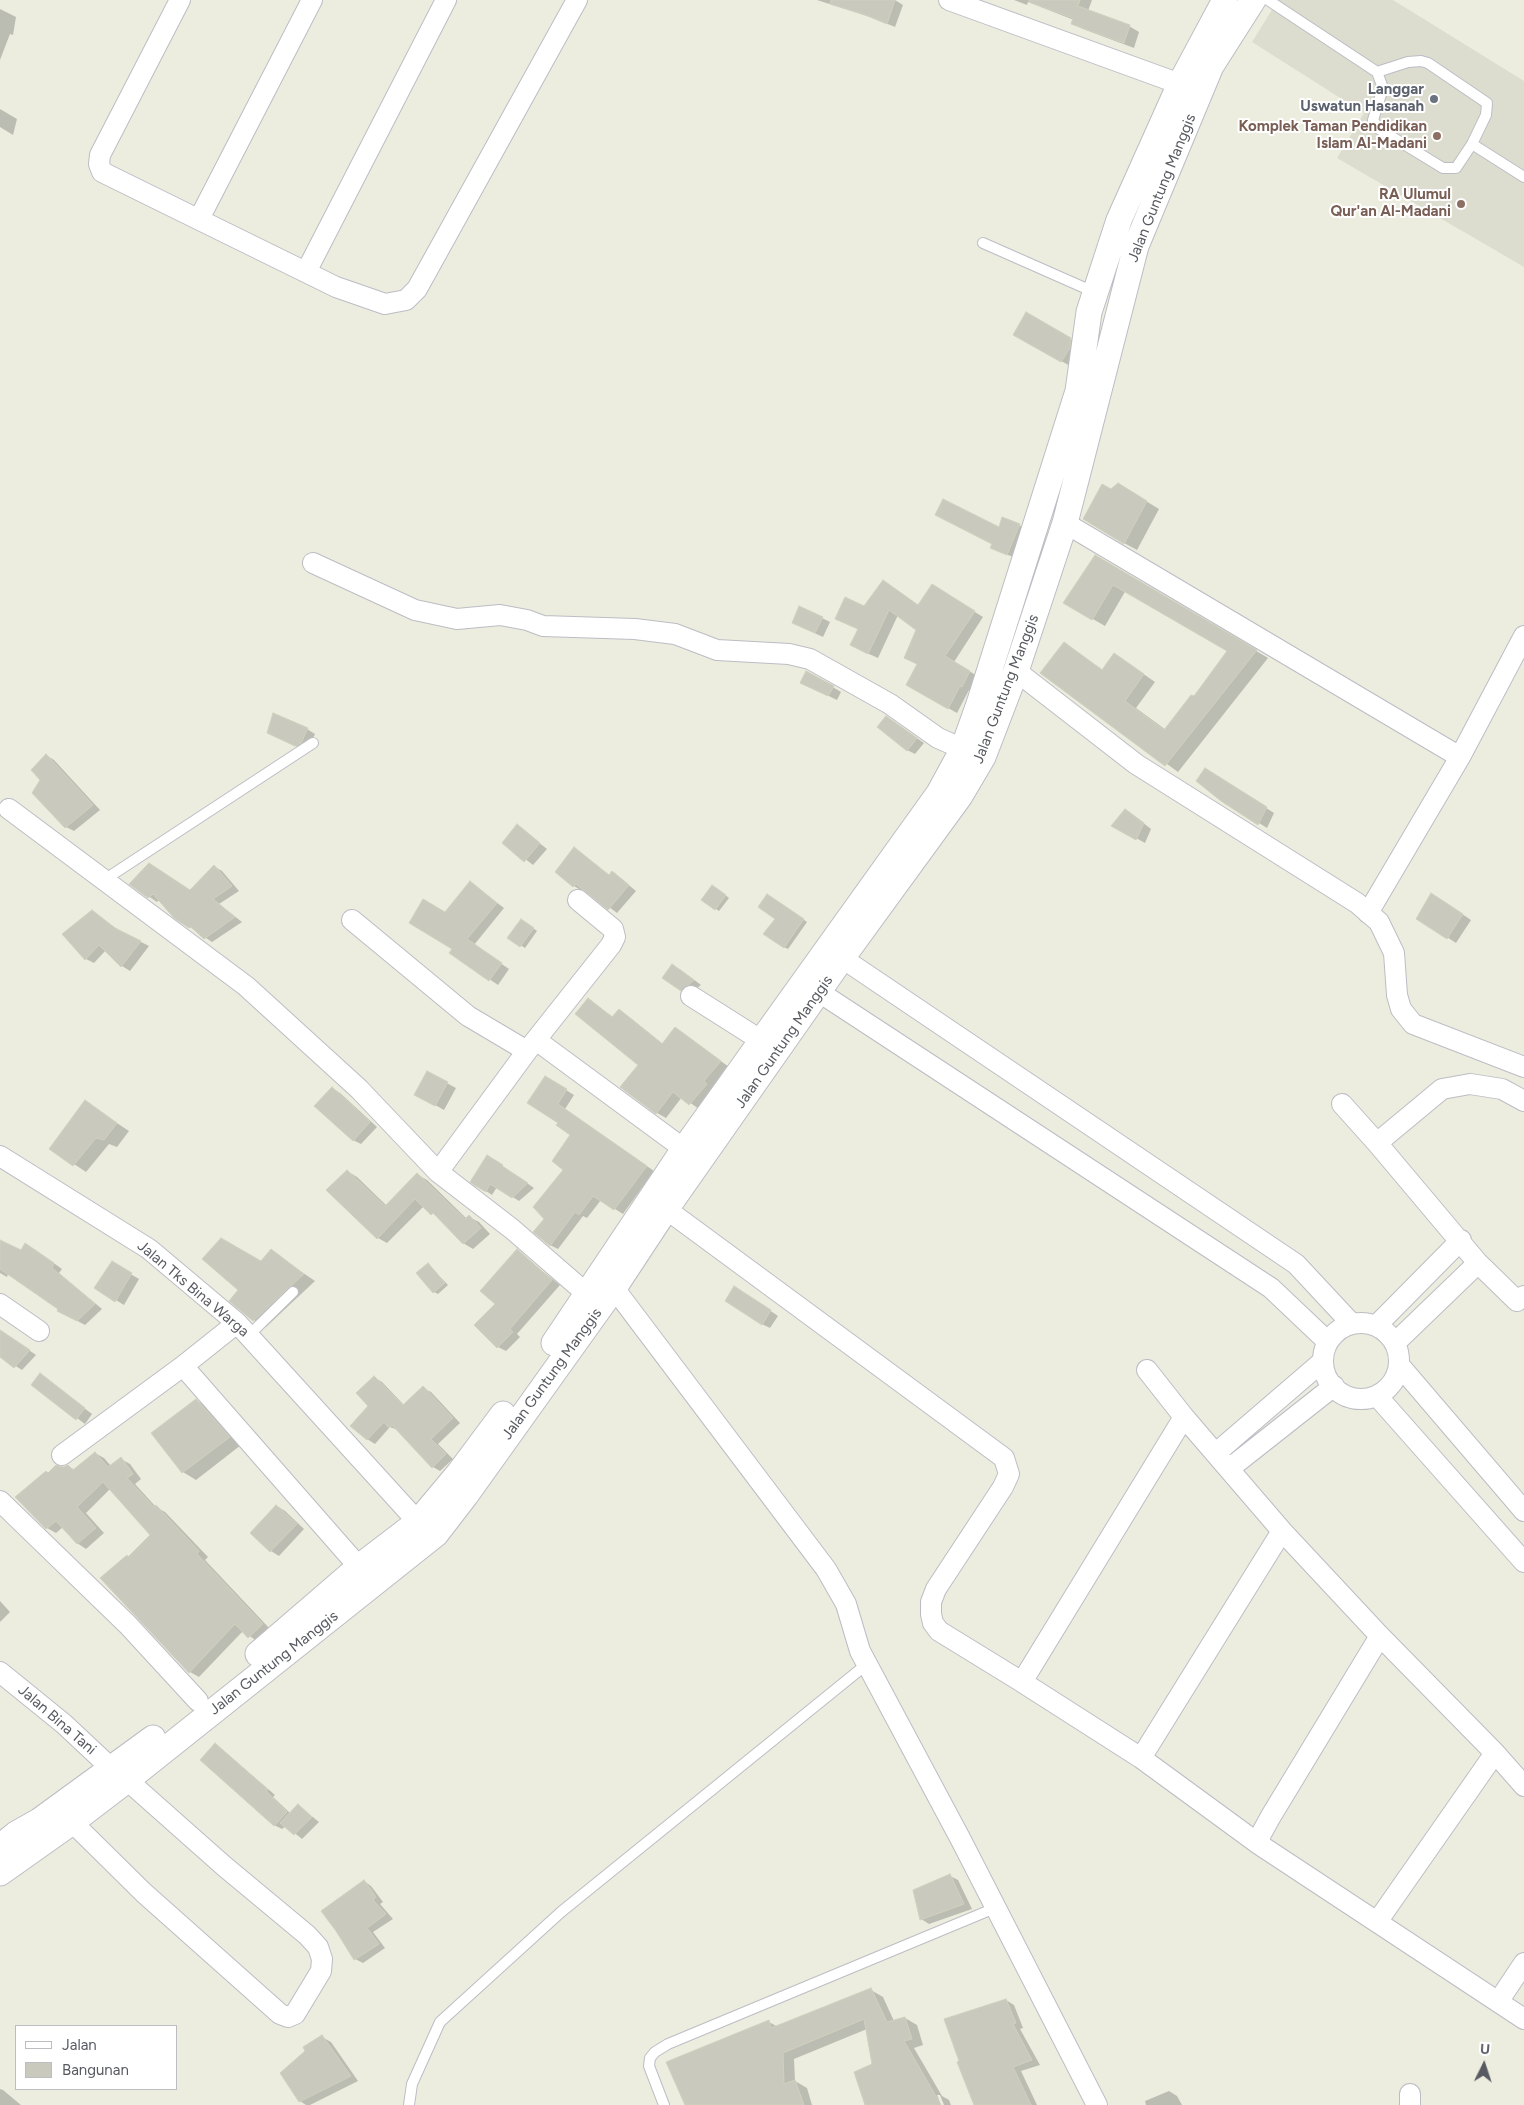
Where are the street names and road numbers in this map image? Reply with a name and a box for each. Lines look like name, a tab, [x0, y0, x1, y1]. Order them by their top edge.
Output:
street label: Jalan Guntung Manggis	[1124, 111, 1200, 265]
street label: Jalan Guntung Manggis	[969, 612, 1043, 766]
street label: Jalan Guntung Manggis	[731, 972, 837, 1112]
street label: Jalan Tks Bina Warga	[134, 1237, 252, 1341]
street label: Jalan Guntung Manggis	[498, 1305, 606, 1443]
street label: Jalan Guntung Manggis	[206, 1607, 342, 1719]
street label: Jalan Bina Tani	[14, 1681, 100, 1759]

